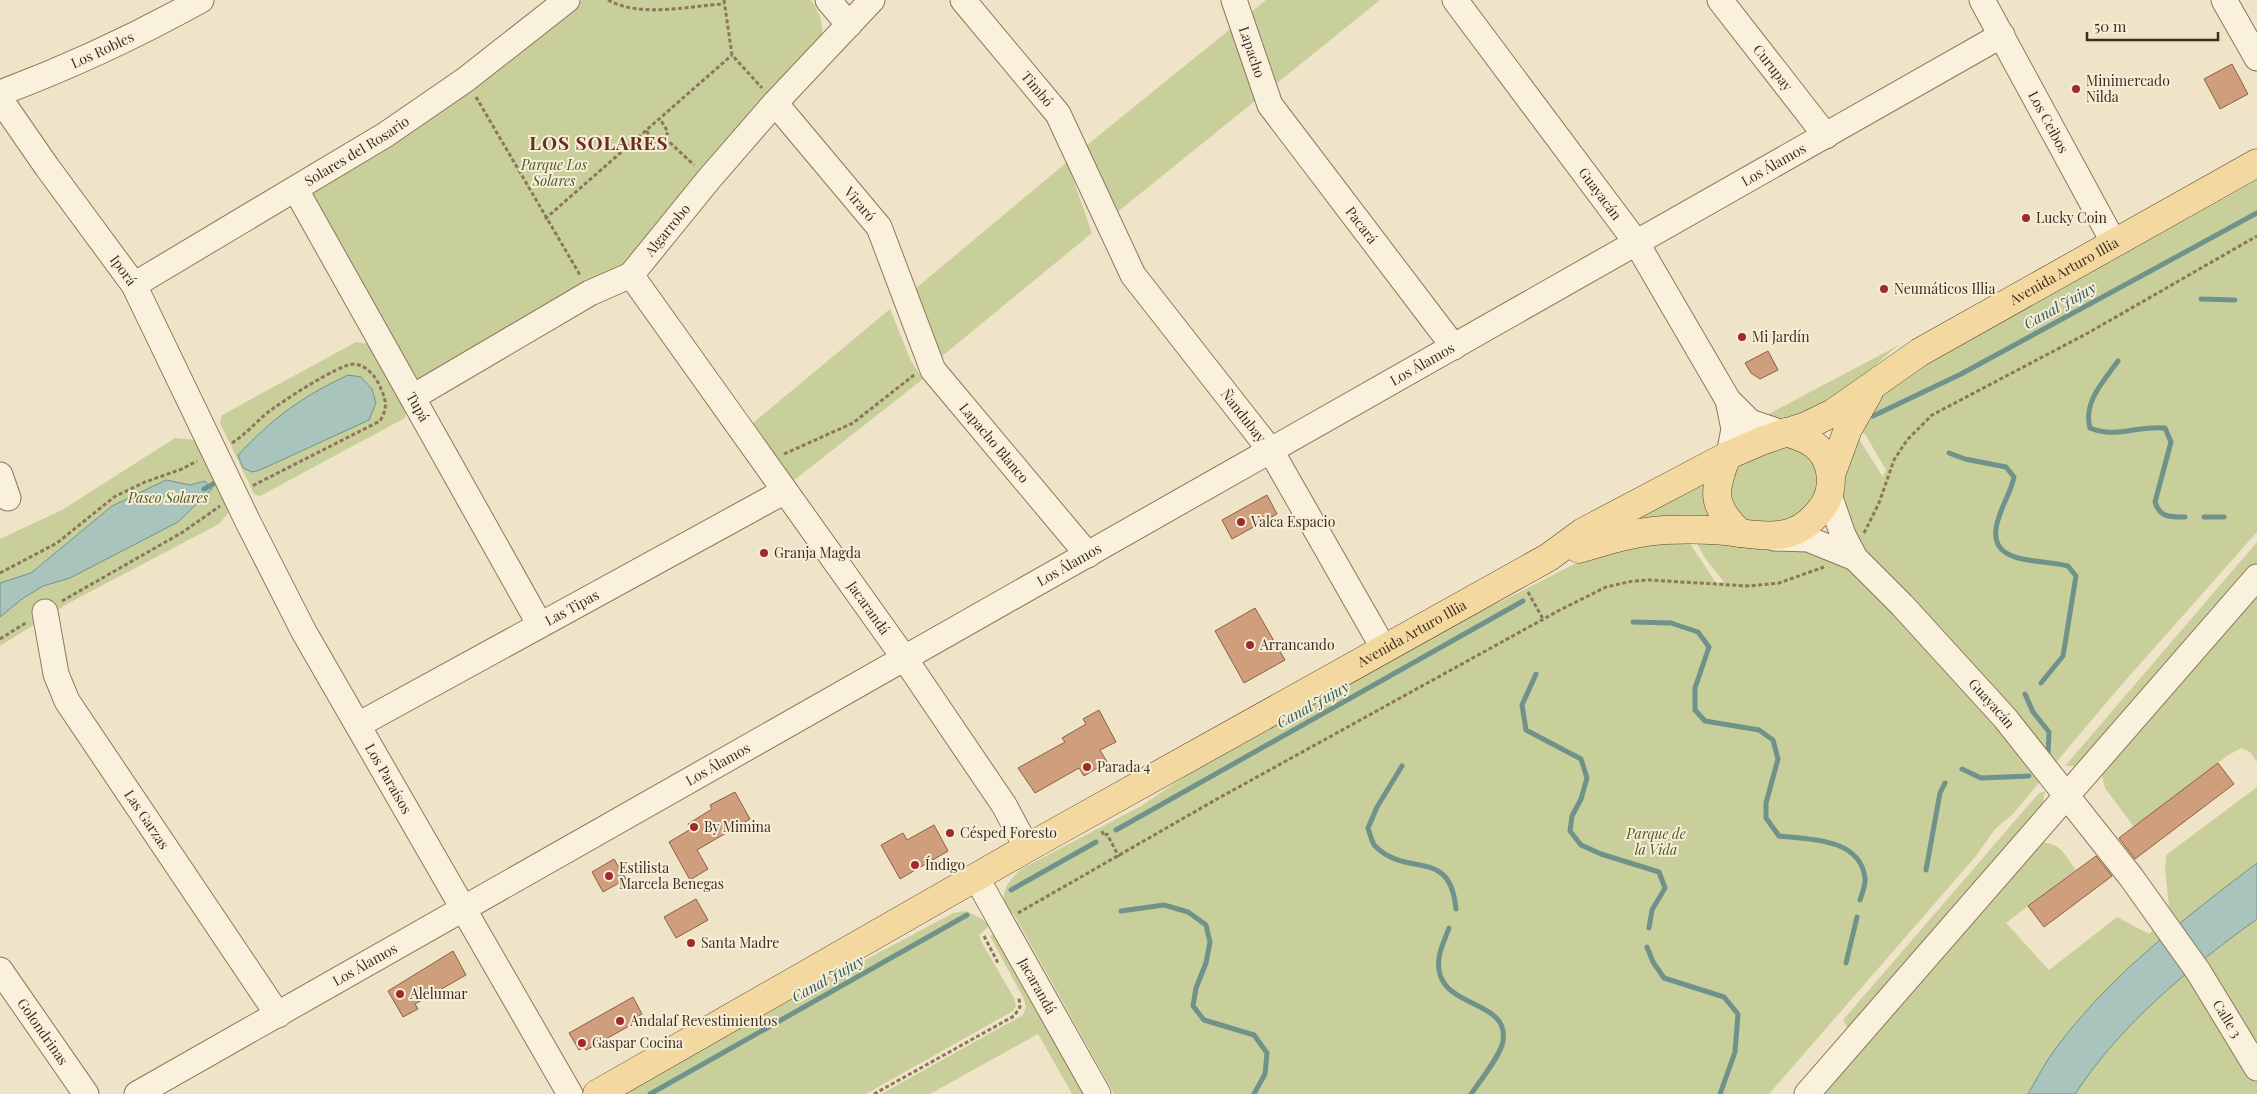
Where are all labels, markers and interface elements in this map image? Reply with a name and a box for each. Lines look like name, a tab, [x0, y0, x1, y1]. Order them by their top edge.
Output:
scale bar	[2087, 10, 2218, 42]
text: 50 m	[2094, 16, 2127, 36]
street label: Lapacho	[1235, 24, 1270, 80]
street label: Los Robles	[68, 27, 137, 72]
street label: Curupay	[1749, 40, 1797, 95]
street label: Timbó	[1017, 67, 1058, 111]
place label: Minimercado Nilda	[2086, 71, 2170, 106]
marker: Minimercado Nilda	[2070, 83, 2082, 95]
street label: Los Ceibos	[2024, 87, 2073, 156]
street label: Solares del Rosario	[301, 111, 413, 190]
district label: LOS SOLARES	[529, 129, 669, 155]
street label: Los Álamos	[1738, 138, 1809, 190]
park label: Parque Los Solares	[520, 155, 588, 190]
street label: Guayacán	[1574, 163, 1627, 224]
street label: Viraró	[840, 182, 880, 225]
street label: Algarrobo	[639, 199, 694, 261]
street label: Pacará	[1341, 202, 1382, 247]
place label: Lucky Coin	[2036, 208, 2107, 227]
marker: Lucky Coin	[2020, 212, 2032, 224]
street label: Avenida Arturo Illia	[2005, 233, 2122, 309]
street label: Iporá	[106, 251, 141, 289]
water label: Canal Jujuy	[2020, 277, 2099, 333]
place label: Neumáticos Illia	[1894, 279, 1995, 298]
marker: Neumáticos Illia	[1878, 283, 1890, 295]
place label: Mi Jardín	[1752, 327, 1810, 346]
marker: Mi Jardín	[1736, 331, 1748, 343]
street label: Los Álamos	[1386, 338, 1458, 390]
street label: Ñandubay	[1217, 385, 1271, 446]
street label: Tupá	[402, 389, 434, 425]
street label: Lapacho Blanco	[956, 399, 1034, 487]
park label: Paseo Solares	[127, 488, 209, 507]
place label: Valca Espacio	[1250, 512, 1336, 531]
marker: Valca Espacio	[1235, 516, 1247, 528]
street label: Los Álamos	[1033, 538, 1105, 590]
place label: Granja Magda	[774, 543, 861, 562]
marker: Granja Magda	[758, 547, 770, 559]
street label: Jacarandá	[843, 576, 895, 638]
street label: Las Tipas	[541, 585, 602, 630]
street label: Avenida Arturo Illia	[1353, 595, 1470, 672]
place label: Arrancando	[1259, 635, 1335, 654]
marker: Arrancando	[1244, 639, 1256, 651]
street label: Guayacán	[1965, 674, 2020, 733]
water label: Canal Jujuy	[1273, 676, 1352, 732]
street label: Los Álamos	[682, 738, 753, 790]
street label: Los Paraísos	[361, 740, 417, 817]
place label: Parada 4	[1097, 757, 1150, 776]
marker: Parada 4	[1081, 761, 1093, 773]
street label: Las Garzas	[120, 786, 174, 853]
place label: By Mimina	[704, 817, 771, 836]
marker: By Mimina	[688, 821, 700, 833]
place label: Césped Foresto	[960, 823, 1057, 842]
park label: Parque de la Vida	[1625, 824, 1686, 859]
marker: Césped Foresto	[944, 827, 956, 839]
place label: Índigo	[925, 855, 966, 874]
place label: Estilista Marcela Benegas	[619, 858, 724, 893]
marker: Índigo	[909, 859, 921, 871]
marker: Estilista Marcela Benegas	[603, 870, 615, 882]
place label: Santa Madre	[701, 933, 779, 952]
marker: Santa Madre	[685, 937, 697, 949]
street label: Los Álamos	[329, 938, 400, 990]
water label: Canal Jujuy	[788, 950, 867, 1006]
street label: Jacarandá	[1014, 953, 1061, 1017]
place label: Alelumar	[409, 984, 468, 1003]
marker: Alelumar	[394, 988, 406, 1000]
street label: Golondrinas	[13, 994, 73, 1069]
street label: Calle 3	[2209, 996, 2246, 1041]
place label: Andalaf Revestimientos	[629, 1011, 777, 1030]
marker: Andalaf Revestimientos	[614, 1015, 626, 1027]
place label: Gaspar Cocina	[592, 1033, 683, 1052]
marker: Gaspar Cocina	[576, 1037, 588, 1049]

